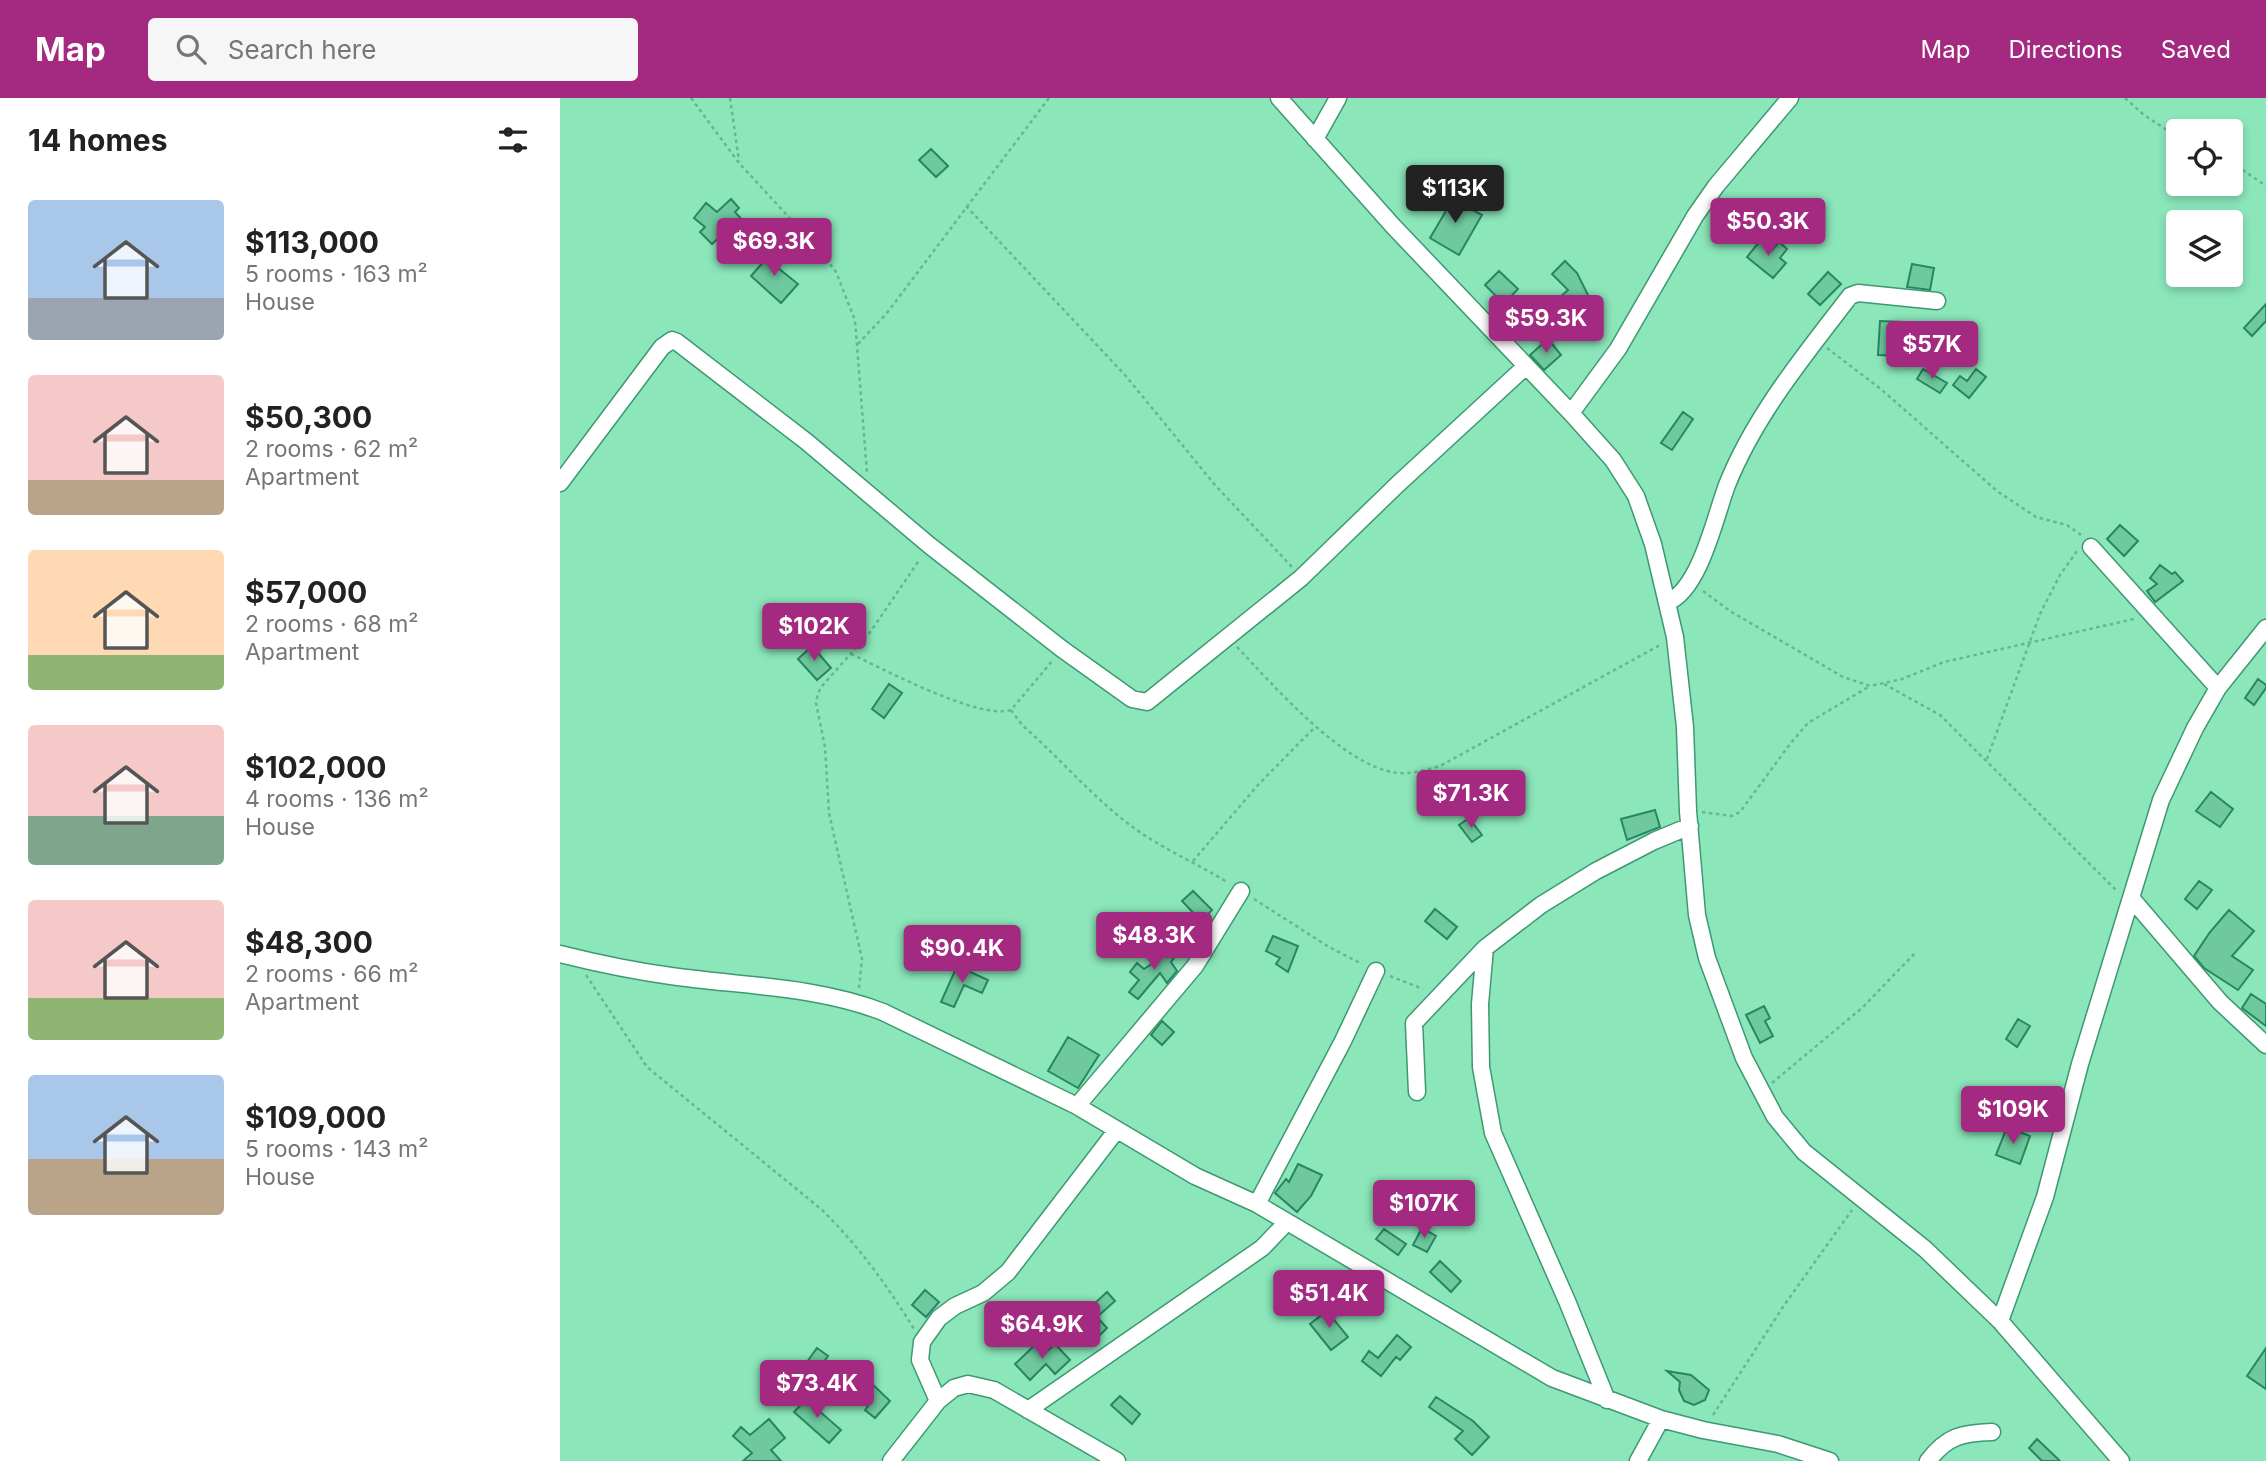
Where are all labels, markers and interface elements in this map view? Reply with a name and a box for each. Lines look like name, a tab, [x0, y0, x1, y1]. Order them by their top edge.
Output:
search box	[148, 18, 638, 81]
text: Map	[35, 29, 106, 69]
icon: search	[172, 30, 210, 68]
text: Search here	[228, 34, 376, 65]
text: Map	[1921, 35, 1970, 64]
text: Directions	[2008, 35, 2123, 64]
text: Saved	[2161, 35, 2231, 64]
map controls	[2166, 119, 2243, 287]
button: locate	[2166, 119, 2243, 196]
icon: filters	[494, 121, 532, 159]
text: 14 homes	[28, 122, 167, 158]
pin: $113K	[1406, 166, 1504, 225]
text: $113K	[1422, 174, 1488, 202]
pin: $50.3K	[1711, 198, 1825, 258]
text: $50.3K	[1726, 207, 1810, 235]
button: layers	[2166, 210, 2243, 287]
pin: $69.3K	[717, 218, 831, 278]
text: $113,000	[245, 224, 379, 260]
text: $69.3K	[733, 227, 815, 255]
icon: home	[84, 228, 168, 312]
text: 5 rooms · 163 m²	[245, 260, 428, 288]
text: House	[245, 288, 315, 316]
pin: $59.3K	[1489, 296, 1603, 355]
text: $59.3K	[1505, 304, 1587, 332]
pin: $57K	[1891, 322, 1973, 381]
text: $57K	[1902, 330, 1962, 358]
text: $50,300	[245, 399, 372, 435]
icon: home	[84, 403, 168, 487]
text: 2 rooms · 62 m²	[245, 435, 418, 463]
text: Apartment	[245, 463, 359, 491]
text: $57,000	[245, 574, 367, 610]
icon: home	[84, 578, 168, 662]
pin: $102K	[765, 603, 863, 663]
text: 2 rooms · 68 m²	[245, 610, 418, 638]
text: $102K	[778, 612, 850, 640]
text: Apartment	[245, 638, 359, 666]
text: $102,000	[245, 749, 387, 785]
icon: home	[84, 753, 168, 837]
pin: $71.3K	[1414, 770, 1528, 830]
text: $71.3K	[1433, 779, 1509, 807]
text: 4 rooms · 136 m²	[245, 785, 429, 813]
text: House	[245, 813, 315, 841]
pin: $48.3K	[1097, 912, 1211, 972]
text: $48.3K	[1112, 921, 1196, 949]
text: $48,300	[245, 924, 373, 960]
pin: $90.4K	[905, 926, 1019, 985]
icon: home	[84, 928, 168, 1012]
text: $90.4K	[920, 934, 1004, 962]
text: 2 rooms · 66 m²	[245, 960, 419, 988]
text: Apartment	[245, 988, 359, 1016]
pin: $109K	[1964, 1086, 2062, 1146]
text: $109K	[1977, 1095, 2049, 1123]
text: $109,000	[245, 1099, 386, 1135]
icon: home	[84, 1103, 168, 1187]
text: 5 rooms · 143 m²	[245, 1135, 428, 1163]
text: House	[245, 1163, 315, 1191]
pin: $107K	[1375, 1180, 1473, 1240]
text: $107K	[1389, 1189, 1459, 1217]
pin: $51.4K	[1272, 1270, 1386, 1330]
text: $51.4K	[1289, 1279, 1369, 1307]
pin: $64.9K	[985, 1302, 1099, 1361]
text: $64.9K	[1000, 1310, 1084, 1338]
pin: $73.4K	[760, 1360, 874, 1420]
text: $73.4K	[776, 1369, 858, 1397]

